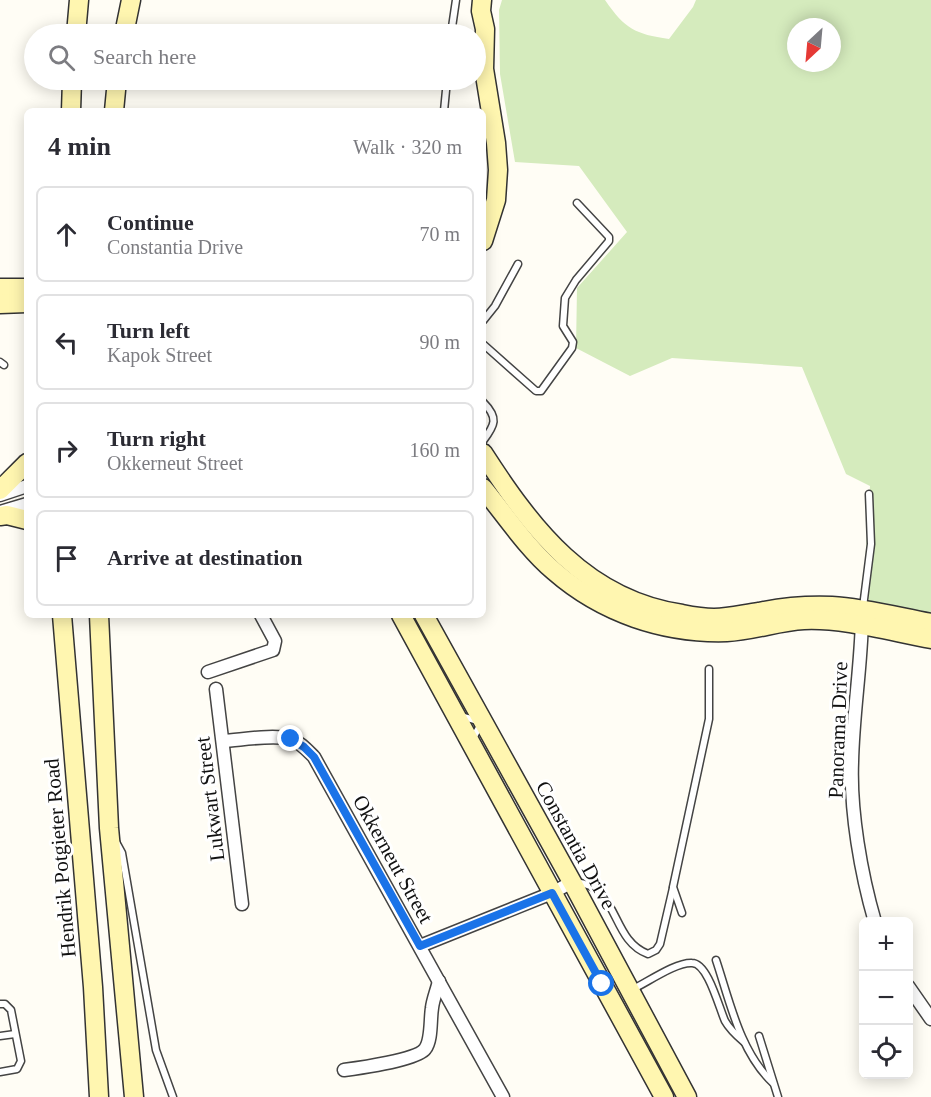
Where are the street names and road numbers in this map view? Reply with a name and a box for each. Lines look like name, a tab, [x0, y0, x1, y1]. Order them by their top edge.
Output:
street label: Panorama Drive	[824, 661, 852, 799]
street label: Lukwart Street	[190, 735, 230, 863]
street label: Hendrik Potgieter Road	[39, 757, 81, 958]
street label: Constantia Drive	[531, 777, 621, 913]
street label: Okkerneut Street	[348, 791, 438, 927]

